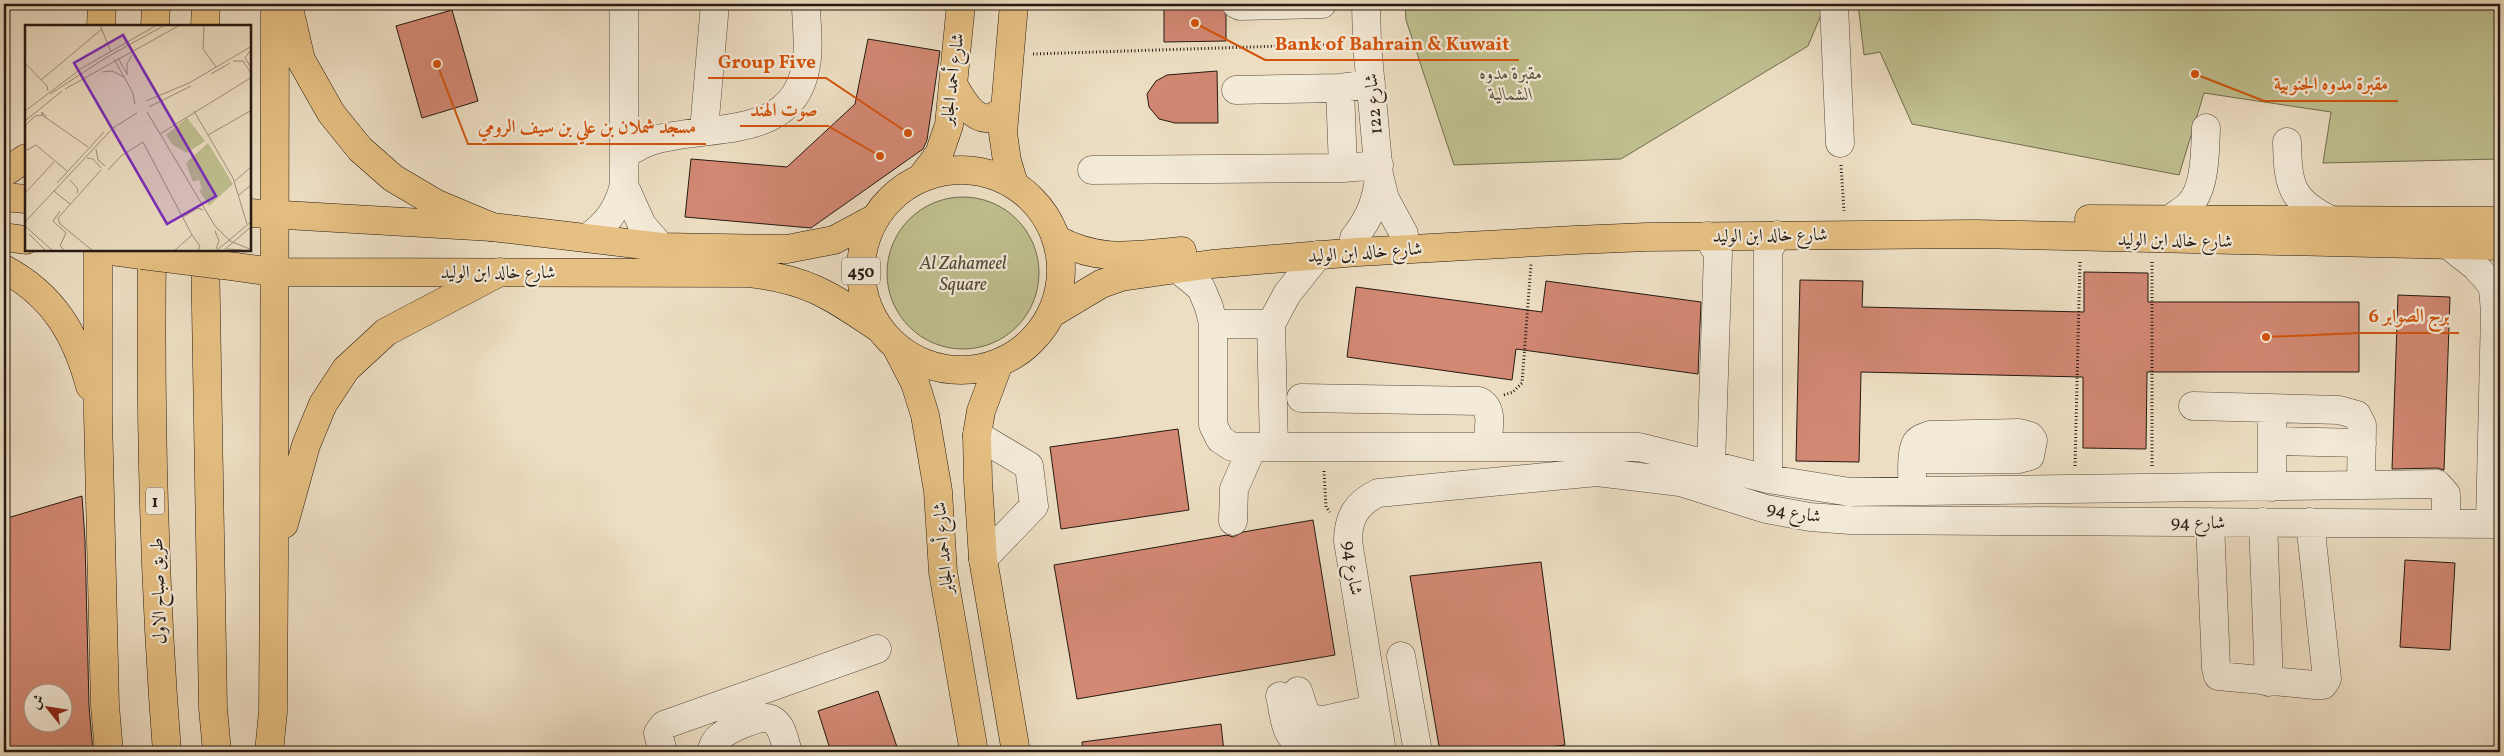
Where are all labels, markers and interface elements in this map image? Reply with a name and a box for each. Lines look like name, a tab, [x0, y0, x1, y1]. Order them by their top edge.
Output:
inset map	[25, 25, 251, 251]
callout: Bank of Bahrain & Kuwait	[1265, 26, 1519, 60]
street label: شارع أحمد الجابر	[933, 32, 973, 129]
text: Bank of Bahrain & Kuwait	[1275, 32, 1509, 58]
callout: Group Five	[708, 44, 826, 78]
text: Group Five	[718, 50, 816, 76]
park label: مقبرة مدوه الشمالية	[1480, 62, 1542, 108]
callout: مقبرة مدوه الجنوبية	[2264, 67, 2398, 101]
street label: شارع 122	[1359, 72, 1391, 135]
text: مقبرة مدوه الجنوبية	[2274, 72, 2388, 98]
callout: صوت الهند	[740, 92, 828, 126]
text: صوت الهند	[750, 98, 818, 124]
callout: مسجد شملان بن علي بن سيف الرومي	[468, 110, 706, 144]
text: مسجد شملان بن علي بن سيف الرومي	[477, 115, 696, 145]
street label: شارع خالد ابن الوليد	[1712, 223, 1828, 251]
street label: شارع خالد ابن الوليد	[2117, 228, 2233, 256]
street label: شارع خالد ابن الوليد	[1307, 237, 1423, 271]
park label: Al Zahameel Square	[919, 252, 1007, 298]
road number: 450	[842, 258, 880, 284]
street label: شارع خالد ابن الوليد	[440, 261, 556, 287]
callout: برج الصوابر 6	[2358, 299, 2459, 333]
text: برج الصوابر 6	[2369, 304, 2450, 333]
road number: 1	[146, 488, 164, 514]
street label: شارع 94	[1765, 496, 1823, 532]
street label: شارع أحمد الجابر	[926, 501, 962, 597]
street label: شارع 94	[2170, 511, 2225, 537]
street label: طريق صباح الاول	[145, 537, 176, 645]
street label: شارع 94	[1334, 539, 1368, 597]
north arrow	[22, 684, 72, 734]
text: ش	[26, 691, 50, 713]

